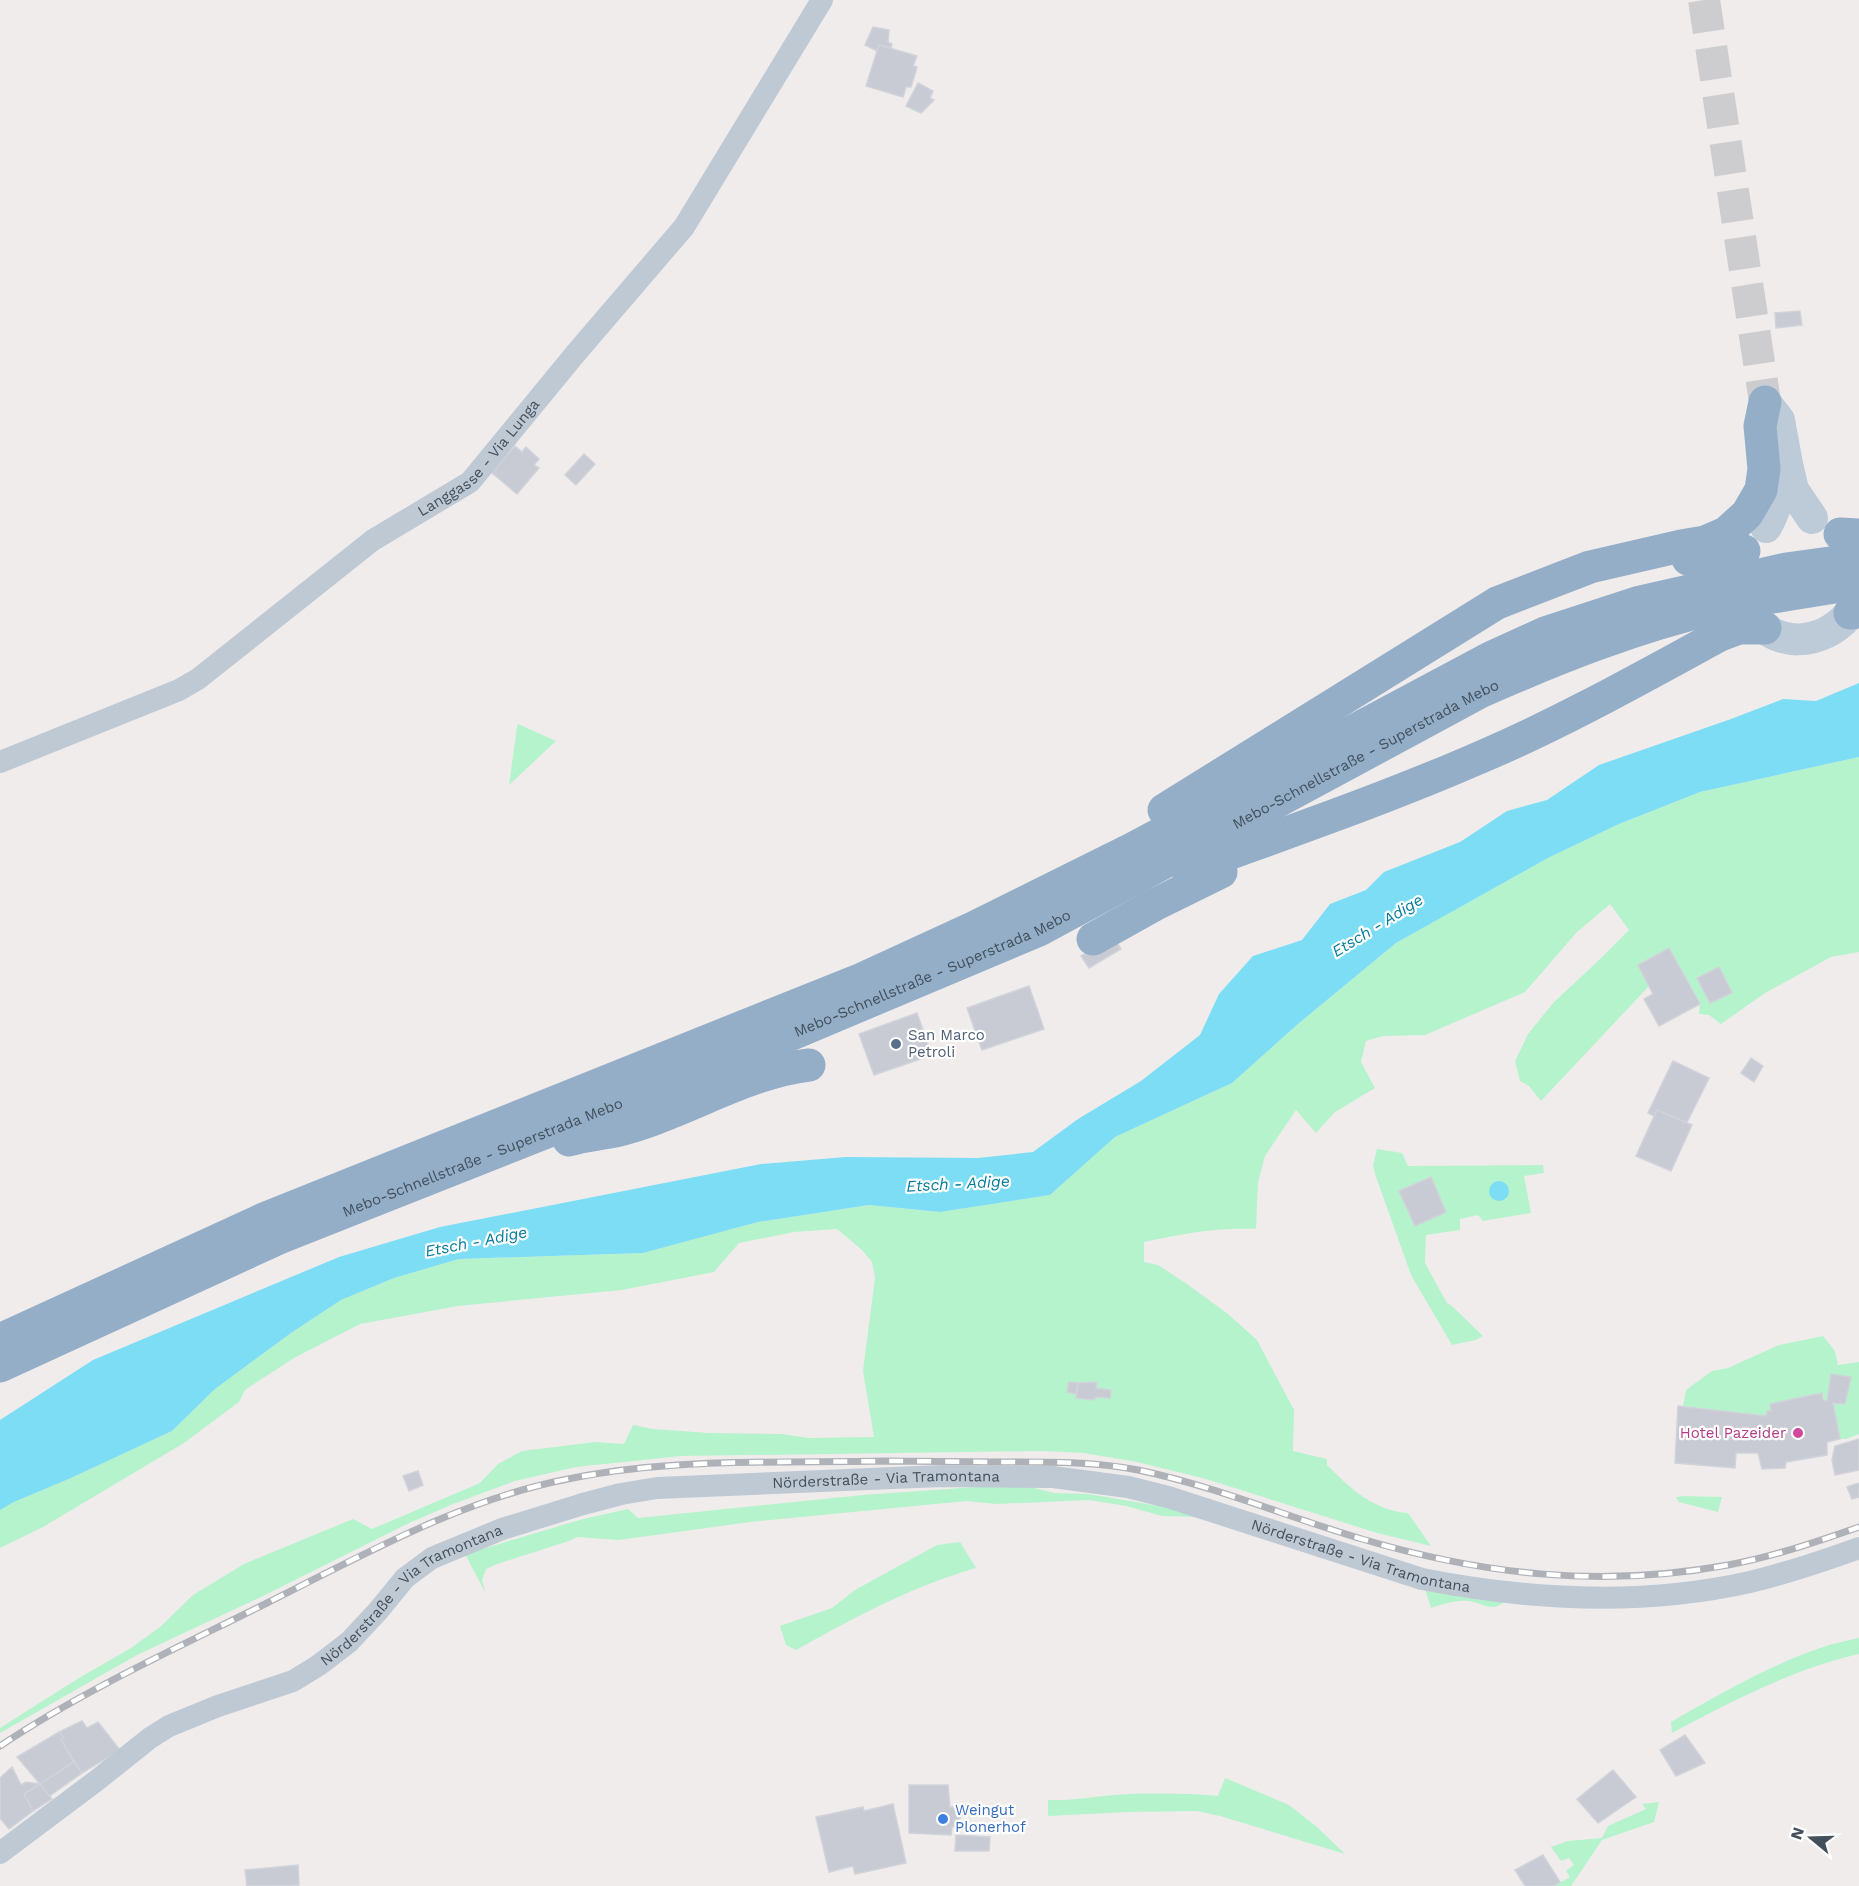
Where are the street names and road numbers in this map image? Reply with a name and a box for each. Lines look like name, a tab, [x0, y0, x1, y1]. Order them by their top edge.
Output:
street label: Langgasse - Via Lunga	[414, 395, 544, 520]
street label: Mebo-Schnellstraße - Superstrada Mebo	[1229, 676, 1502, 833]
street label: Mebo-Schnellstraße - Superstrada Mebo	[791, 906, 1074, 1041]
street label: Mebo-Schnellstraße - Superstrada Mebo	[340, 1094, 625, 1221]
street label: Nörderstraße - Via Tramontana	[772, 1467, 1000, 1492]
street label: Nörderstraße - Via Tramontana	[1249, 1516, 1472, 1596]
street label: Nörderstraße - Via Tramontana	[317, 1521, 506, 1670]

